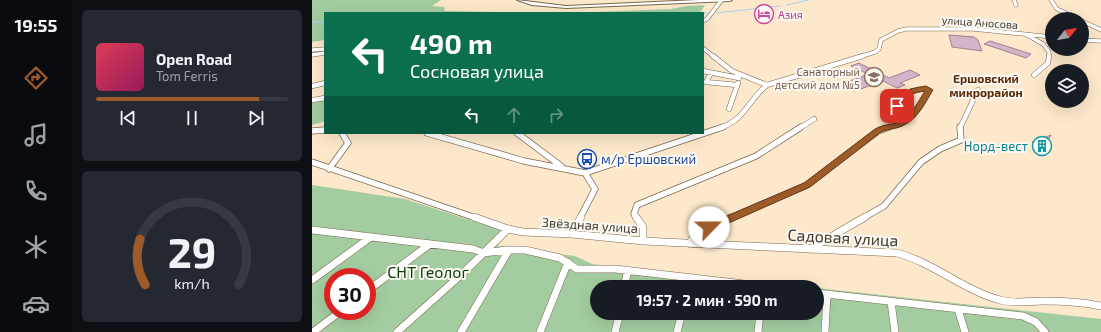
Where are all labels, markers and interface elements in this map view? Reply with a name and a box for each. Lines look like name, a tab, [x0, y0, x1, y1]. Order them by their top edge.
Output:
hotel icon: Азия	[753, 3, 775, 25]
place label: Азия	[778, 8, 803, 21]
north arrow	[1045, 12, 1089, 56]
map controls	[1045, 12, 1089, 108]
street label: улица Аносова	[941, 13, 1019, 32]
text: 19:55	[15, 14, 57, 36]
text: 490 m	[410, 26, 493, 60]
icon: left	[344, 28, 396, 80]
text: Open Road	[156, 50, 232, 68]
text: Сосновая улица	[410, 60, 544, 82]
icon: directions	[22, 64, 50, 92]
button: layers	[1045, 64, 1089, 108]
place label: Санаторный детский дом №5	[775, 65, 860, 91]
school or university icon: Санаторный детский дом №5	[863, 66, 885, 88]
text: Tom Ferris	[156, 68, 218, 84]
district label: Ершовский микрорайон	[949, 71, 1023, 99]
pin	[880, 89, 914, 123]
icon: arrive	[886, 95, 908, 117]
icon: left	[461, 104, 483, 126]
icon: ahead	[503, 104, 525, 126]
icon: right	[545, 104, 567, 126]
icon: previous	[117, 107, 139, 129]
icon: pause	[181, 107, 203, 129]
icon: next	[245, 107, 267, 129]
icon: music	[22, 121, 50, 149]
building icon: Норд-вест	[1031, 135, 1053, 157]
place label: Норд-вест	[964, 138, 1029, 154]
bus stop icon: м/р Ершовский	[576, 148, 598, 170]
place label: м/р Ершовский	[601, 151, 696, 167]
icon: phone	[22, 177, 50, 205]
position arrow	[688, 206, 730, 248]
street label: Звёздная улица	[541, 214, 639, 236]
text: 29	[168, 225, 216, 275]
street label: Садовая улица	[787, 225, 899, 250]
icon: climate	[22, 233, 50, 261]
park label: СНТ Геолог	[387, 262, 469, 281]
speed limit sign: 30	[324, 268, 376, 320]
text: km/h	[174, 274, 210, 291]
icon: car	[22, 290, 50, 318]
text: 19:57 · 2 мин · 590 m	[637, 291, 777, 309]

